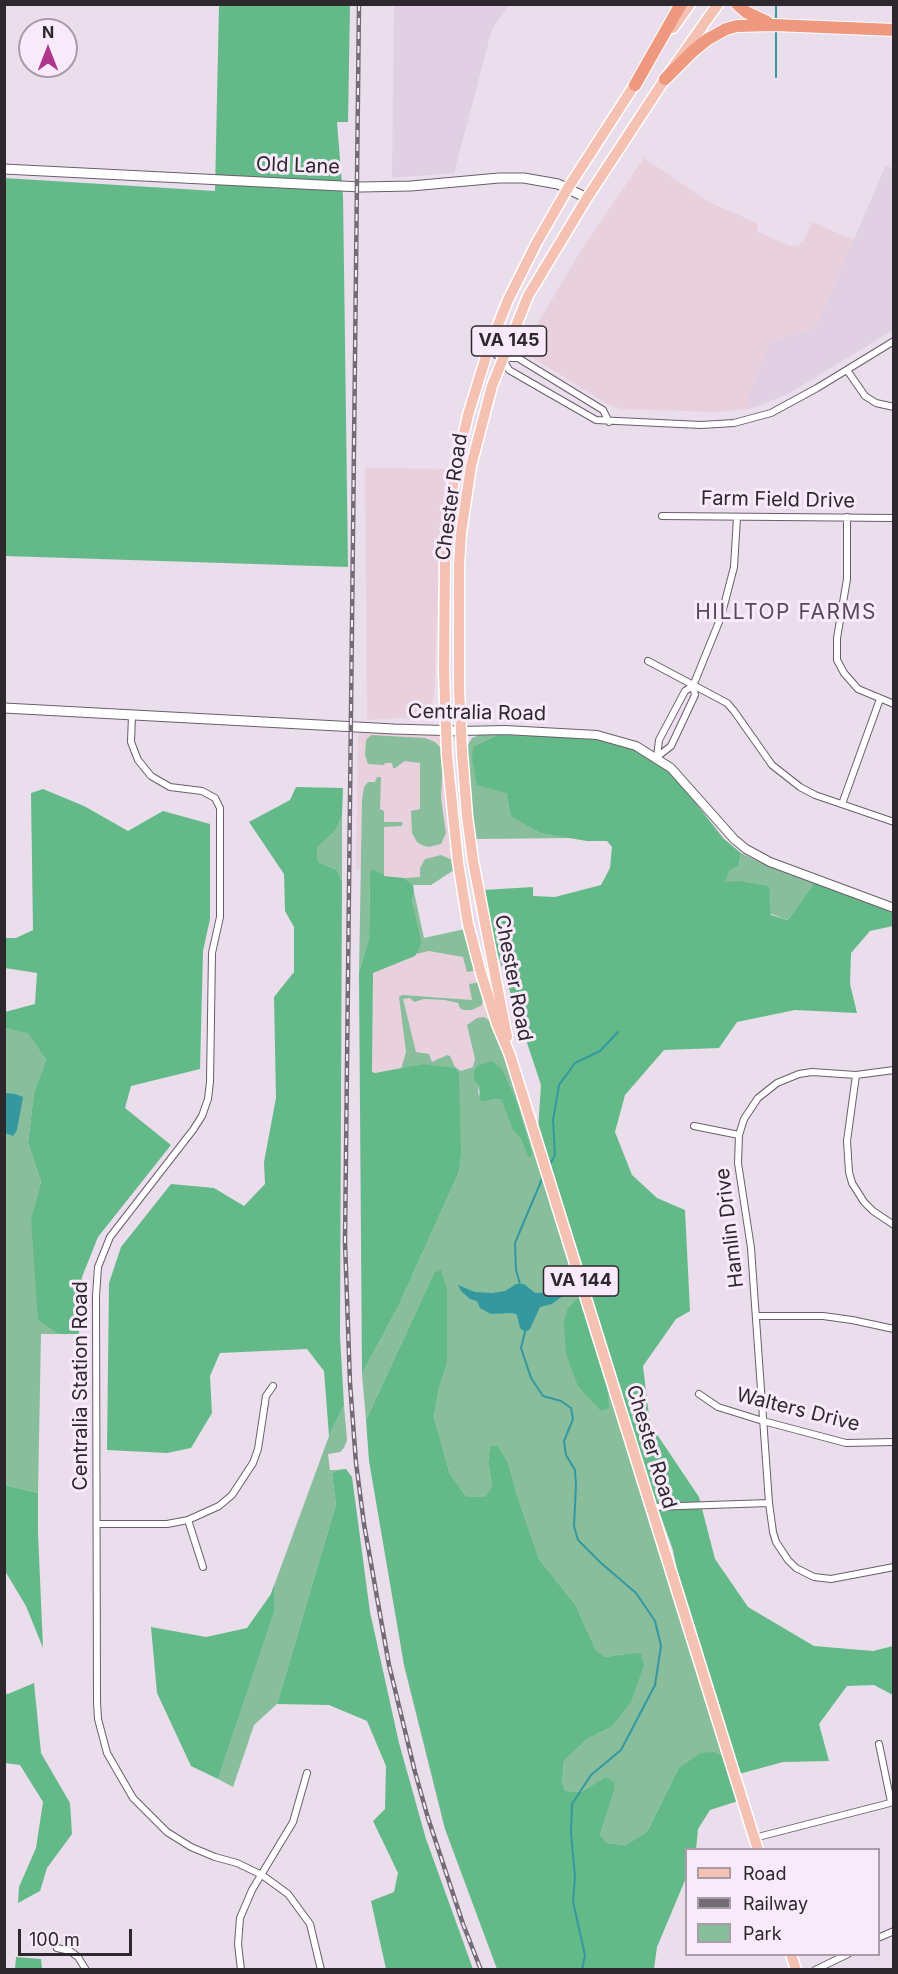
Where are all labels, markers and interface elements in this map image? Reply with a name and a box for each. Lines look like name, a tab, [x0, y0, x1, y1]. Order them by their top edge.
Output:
north arrow	[18, 18, 78, 78]
text: N	[42, 22, 54, 42]
street label: Old Lane	[256, 153, 340, 179]
road number: VA 145	[472, 326, 546, 356]
street label: Chester Road	[431, 432, 473, 562]
street label: Farm Field Drive	[701, 487, 855, 513]
district label: HILLTOP FARMS	[695, 600, 877, 626]
street label: Centralia Road	[408, 700, 546, 726]
street label: Chester Road	[489, 913, 537, 1043]
street label: Hamlin Drive	[711, 1167, 749, 1289]
road number: VA 144	[544, 1266, 618, 1296]
street label: Centralia Station Road	[69, 1281, 93, 1491]
street label: Chester Road	[621, 1382, 681, 1512]
street label: Walters Drive	[734, 1383, 862, 1437]
legend	[685, 1848, 880, 1956]
text: Road	[743, 1863, 786, 1884]
text: Railway	[743, 1893, 808, 1914]
scale bar	[21, 1917, 135, 1955]
text: Park	[743, 1923, 782, 1944]
text: 100 m	[29, 1929, 80, 1950]

